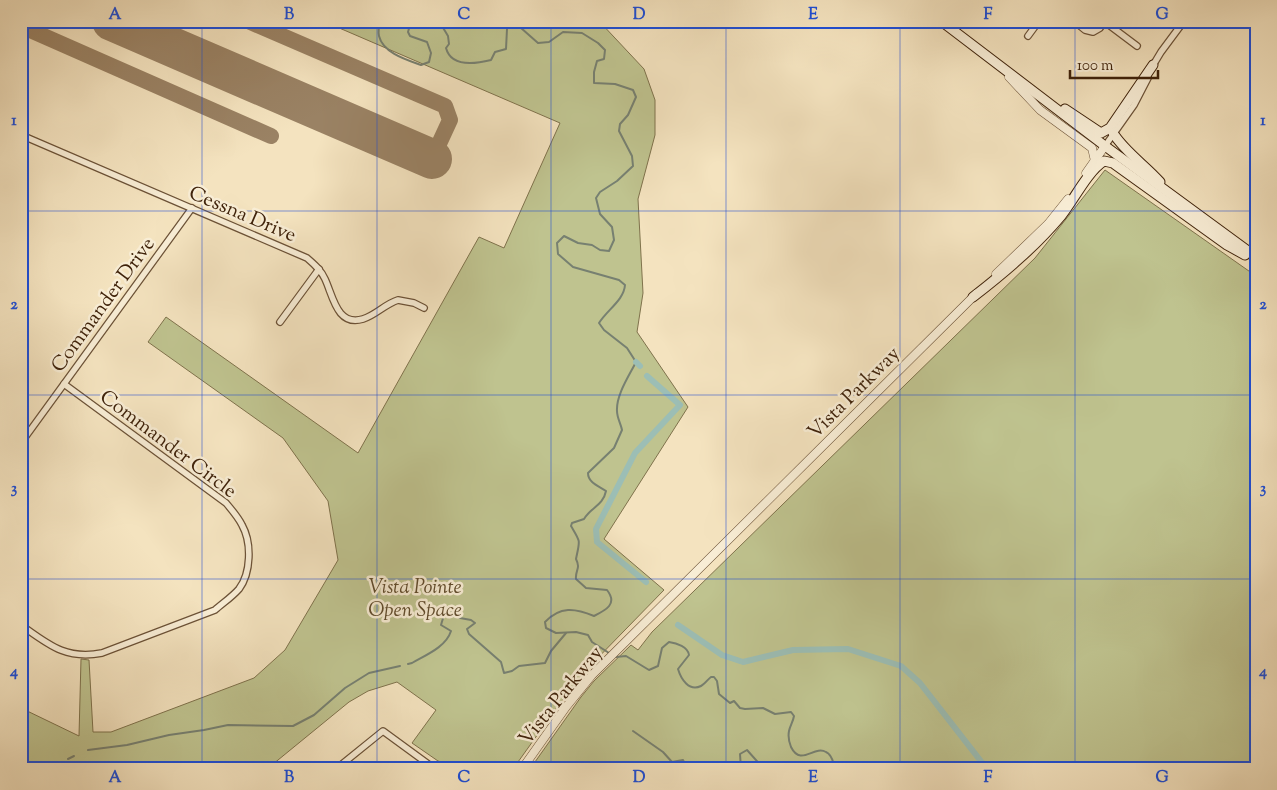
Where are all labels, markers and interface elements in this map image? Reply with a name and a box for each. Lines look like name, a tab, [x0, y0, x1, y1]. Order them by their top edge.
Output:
text: A	[109, 4, 122, 27]
text: B	[284, 4, 294, 27]
text: C	[458, 4, 471, 27]
text: D	[633, 4, 646, 27]
text: E	[808, 4, 818, 27]
text: F	[984, 4, 993, 27]
text: G	[1155, 4, 1169, 27]
scale bar	[1070, 48, 1157, 80]
text: 100 m	[1077, 56, 1114, 77]
text: 1	[11, 110, 17, 133]
text: 1	[1260, 110, 1266, 133]
street label: Cessna Drive	[184, 180, 300, 251]
street label: Commander Drive	[45, 232, 163, 379]
text: 2	[10, 294, 18, 317]
text: 2	[1259, 294, 1267, 317]
street label: Vista Parkway	[802, 341, 908, 447]
street label: Commander Circle	[93, 384, 242, 506]
text: 3	[11, 478, 18, 501]
text: 3	[1260, 478, 1267, 501]
park label: Vista Pointe Open Space	[368, 574, 462, 626]
street label: Vista Parkway	[513, 641, 611, 753]
text: 4	[9, 661, 18, 684]
text: 4	[1258, 661, 1267, 684]
text: A	[109, 767, 122, 790]
text: B	[284, 767, 294, 790]
text: C	[458, 767, 471, 790]
text: D	[633, 767, 646, 790]
text: E	[808, 767, 818, 790]
text: F	[984, 767, 993, 790]
text: G	[1155, 767, 1169, 790]

